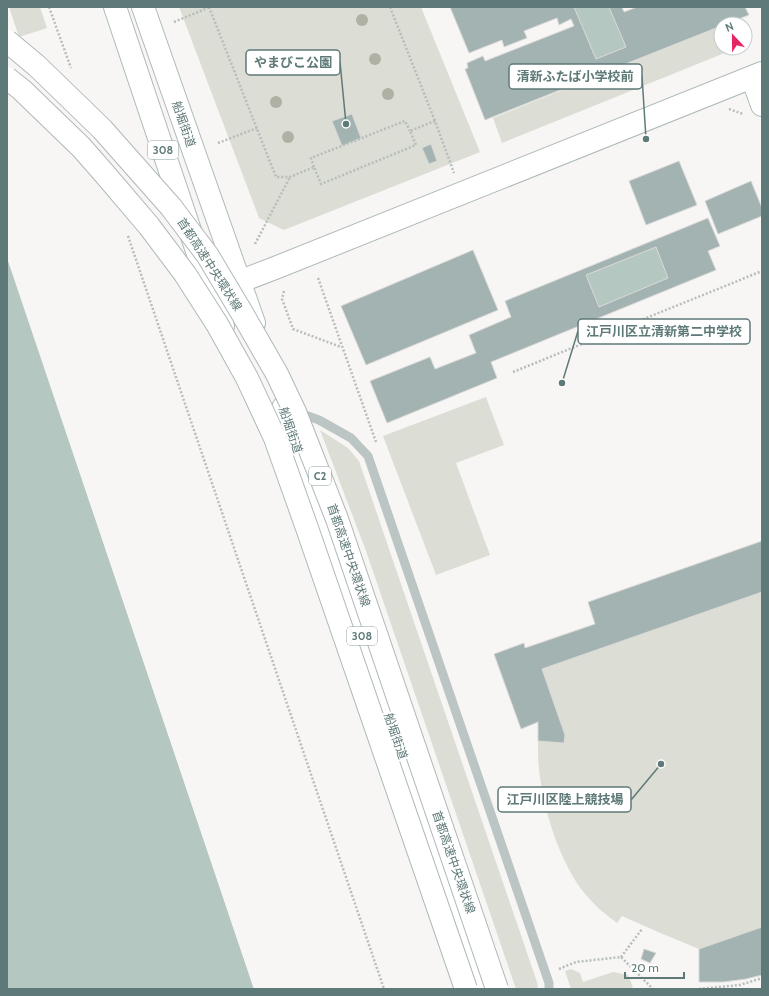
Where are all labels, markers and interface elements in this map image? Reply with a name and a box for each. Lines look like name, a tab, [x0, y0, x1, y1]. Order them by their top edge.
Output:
north arrow	[713, 16, 753, 56]
text: N	[723, 19, 735, 35]
callout: やまびこ公園	[246, 50, 340, 75]
text: やまびこ公園	[254, 54, 332, 70]
callout: 清新ふたば小学校前	[509, 64, 642, 89]
text: 清新ふたば小学校前	[516, 68, 634, 84]
street label: 船堀街道	[169, 99, 199, 149]
road number: 308	[148, 141, 178, 159]
street label: 首都高速中央環状線	[174, 215, 246, 313]
callout: 江戸川区立清新第二中学校	[578, 319, 750, 344]
text: 江戸川区立清新第二中学校	[586, 323, 742, 339]
street label: 船堀街道	[276, 405, 306, 455]
road number: C2	[309, 467, 331, 485]
street label: 首都高速中央環状線	[324, 501, 374, 609]
road number: 308	[347, 627, 377, 645]
street label: 船堀街道	[381, 711, 411, 761]
callout: 江戸川区陸上競技場	[498, 787, 631, 812]
text: 江戸川区陸上競技場	[506, 791, 624, 807]
street label: 首都高速中央環状線	[429, 808, 479, 916]
scale bar	[625, 954, 684, 980]
text: 20 m	[631, 960, 659, 975]

